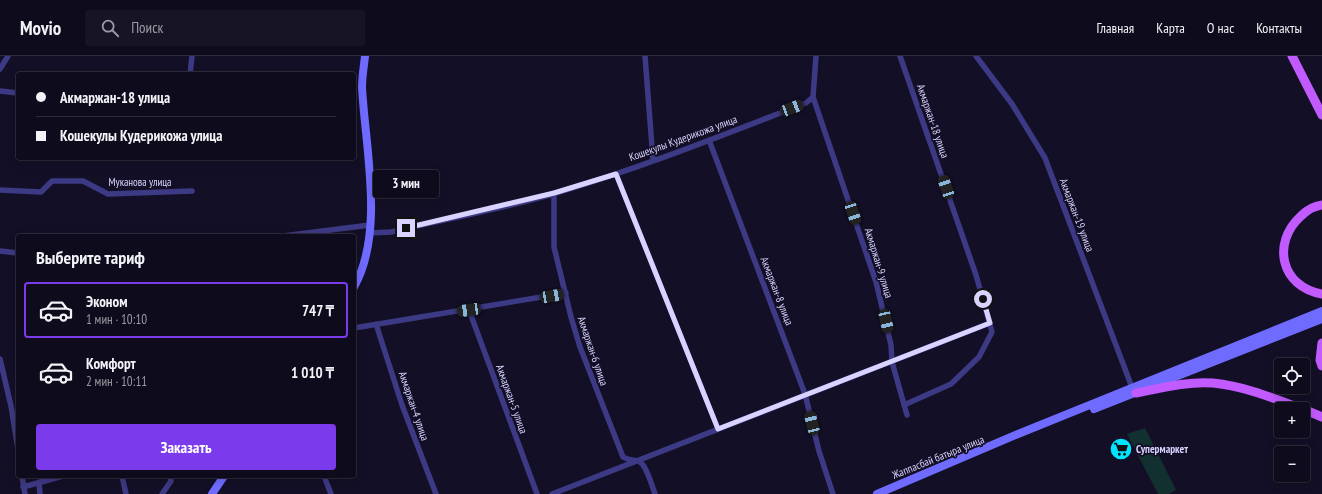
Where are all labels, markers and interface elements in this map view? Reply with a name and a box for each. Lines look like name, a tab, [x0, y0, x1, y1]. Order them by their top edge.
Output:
search box	[85, 10, 365, 46]
text: Movio	[20, 16, 61, 40]
icon: search	[99, 17, 121, 39]
text: Поиск	[131, 18, 163, 37]
text: Главная	[1096, 19, 1134, 37]
text: Карта	[1156, 19, 1185, 37]
text: О нас	[1207, 19, 1234, 37]
text: Контакты	[1256, 19, 1302, 37]
street label: Акмаржан-18 улица	[914, 82, 952, 160]
text: Акмаржан-18 улица	[60, 88, 170, 107]
car	[779, 98, 805, 118]
street label: Кошекулы Кудерикожа улица	[627, 112, 739, 164]
text: Кошекулы Кудерикожа улица	[60, 126, 223, 145]
callout: 3 мин	[373, 170, 439, 198]
car	[936, 174, 956, 200]
street label: Муканова улица	[109, 175, 172, 189]
text: 3 мин	[392, 175, 420, 192]
street label: Акмаржан-19 улица	[1057, 176, 1097, 254]
car	[843, 200, 863, 226]
route end	[397, 219, 415, 237]
street label: Акмаржан-9 улица	[862, 226, 896, 300]
text: Выберите тариф	[36, 246, 145, 269]
street label: Акмаржан-8 улица	[757, 255, 797, 327]
car	[539, 288, 565, 304]
route start	[974, 290, 992, 308]
icon: car	[38, 292, 74, 328]
text: Эконом	[86, 292, 127, 311]
text: 747 ₸	[302, 301, 334, 320]
car	[456, 302, 482, 318]
car	[877, 308, 895, 334]
text: 1 мин · 10:10	[86, 311, 147, 328]
street label: Акмаржан-6 улица	[575, 314, 611, 388]
icon: car	[38, 354, 74, 390]
text: Комфорт	[86, 354, 136, 373]
map controls	[1274, 358, 1310, 482]
button: locate	[1274, 358, 1310, 394]
text: 1 010 ₸	[291, 363, 334, 382]
street label: Акмаржан-5 улица	[493, 363, 531, 435]
street label: Акмаржан-4 улица	[396, 369, 432, 443]
text: 2 мин · 10:11	[86, 373, 147, 390]
button: +	[1274, 402, 1310, 438]
car	[803, 410, 821, 436]
button: Заказать	[36, 424, 336, 470]
street label: Жаппасбай батыра улица	[889, 432, 986, 482]
supermarket icon: Супермаркет	[1108, 436, 1134, 462]
place label: Супермаркет	[1136, 442, 1188, 456]
button: −	[1274, 446, 1310, 482]

